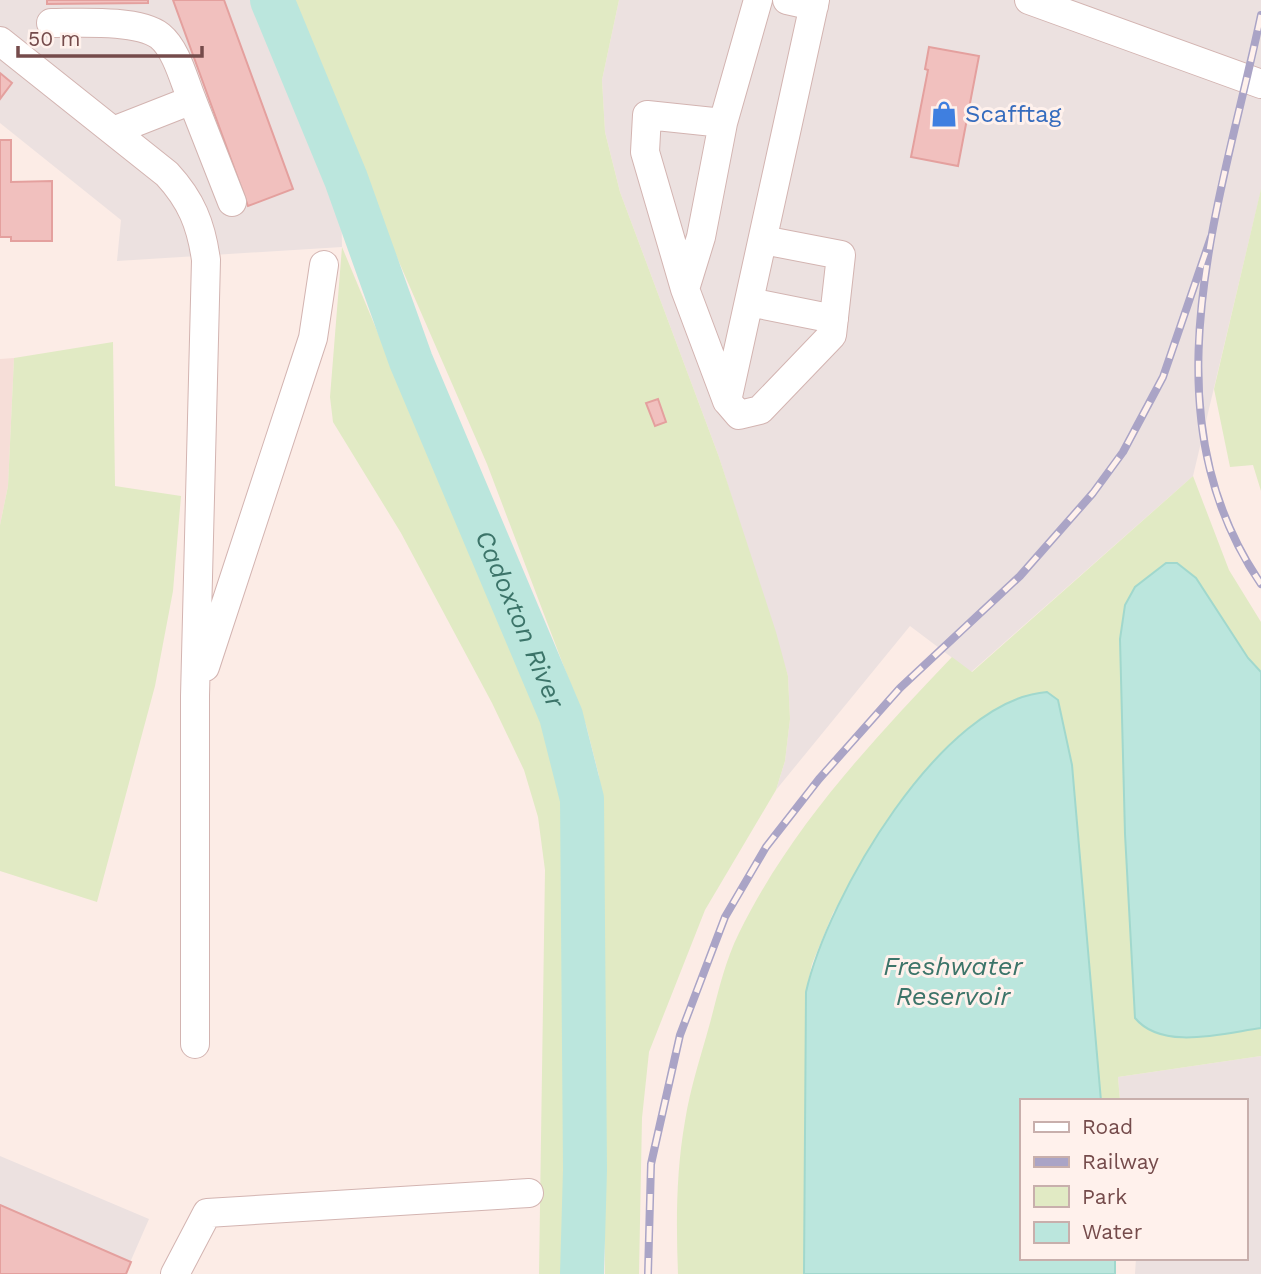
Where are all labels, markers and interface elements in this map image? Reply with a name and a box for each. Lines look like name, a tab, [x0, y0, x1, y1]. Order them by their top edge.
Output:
scale bar	[18, 14, 201, 58]
text: 50 m	[28, 26, 80, 51]
shop icon: Scafftag	[929, 99, 959, 129]
place label: Scafftag	[965, 100, 1062, 128]
water label: Cadoxton River	[469, 526, 571, 713]
water label: Freshwater Reservoir	[883, 951, 1024, 1011]
legend	[1020, 1099, 1247, 1260]
text: Road	[1082, 1114, 1133, 1139]
text: Railway	[1082, 1149, 1159, 1174]
text: Park	[1082, 1184, 1127, 1209]
text: Water	[1082, 1219, 1143, 1244]

